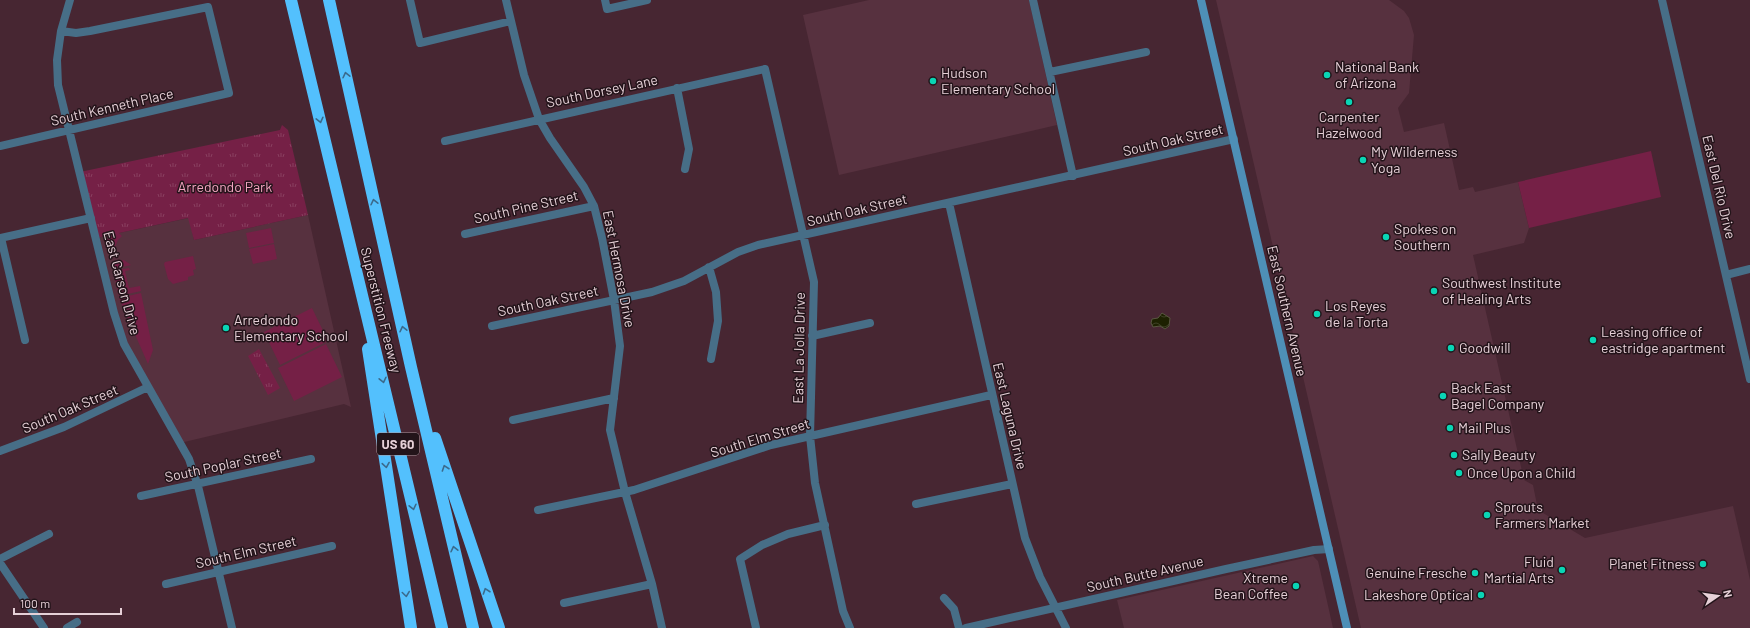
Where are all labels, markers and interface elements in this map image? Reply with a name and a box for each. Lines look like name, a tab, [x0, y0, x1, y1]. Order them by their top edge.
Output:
place label: National Bank of Arizona	[1335, 58, 1419, 91]
place label: Hudson Elementary School	[941, 64, 1055, 97]
street label: South Dorsey Lane	[545, 70, 659, 111]
marker: National Bank of Arizona	[1322, 70, 1332, 80]
one-way arrow	[343, 72, 351, 78]
marker: Hudson Elementary School	[928, 76, 938, 86]
street label: South Kenneth Place	[49, 84, 175, 129]
marker: Carpenter Hazelwood	[1344, 97, 1354, 107]
place label: Carpenter Hazelwood	[1316, 108, 1382, 141]
one-way arrow	[315, 117, 323, 123]
street label: South Oak Street	[1121, 120, 1225, 159]
street label: East Del Rio Drive	[1699, 133, 1740, 241]
place label: My Wilderness Yoga	[1371, 143, 1458, 176]
marker: My Wilderness Yoga	[1358, 155, 1368, 165]
park label: Arredondo Park	[178, 178, 272, 195]
street label: South Pine Street	[472, 186, 580, 227]
street label: South Oak Street	[805, 190, 909, 229]
one-way arrow	[371, 199, 379, 205]
street label: East Hermosa Drive	[600, 209, 639, 329]
place label: Spokes on Southern	[1394, 220, 1456, 253]
street label: East Carson Drive	[100, 229, 145, 337]
marker: Spokes on Southern	[1381, 232, 1391, 242]
street label: East Southern Avenue	[1264, 244, 1311, 378]
street label: Superstition Freeway	[358, 245, 405, 375]
place label: Southwest Institute of Healing Arts	[1442, 274, 1561, 307]
street label: South Oak Street	[496, 282, 600, 319]
marker: Southwest Institute of Healing Arts	[1429, 286, 1439, 296]
street label: East La Jolla Drive	[789, 292, 808, 404]
place label: Los Reyes de la Torta	[1325, 297, 1388, 330]
marker: Los Reyes de la Torta	[1312, 309, 1322, 319]
place label: Arredondo Elementary School	[234, 311, 348, 344]
marker: Arredondo Elementary School	[221, 323, 231, 333]
place label: Leasing office of eastridge apartment	[1601, 323, 1725, 356]
one-way arrow	[399, 326, 407, 332]
marker: Leasing office of eastridge apartment	[1588, 335, 1598, 345]
place label: Goodwill	[1459, 339, 1511, 356]
marker: Goodwill	[1446, 343, 1456, 353]
street label: East Laguna Drive	[990, 361, 1031, 471]
one-way arrow	[378, 377, 386, 384]
place label: Back East Bagel Company	[1451, 379, 1545, 412]
street label: South Oak Street	[19, 381, 120, 436]
marker: Back East Bagel Company	[1438, 391, 1448, 401]
street label: South Elm Street	[708, 414, 812, 461]
place label: Mail Plus	[1458, 419, 1511, 436]
marker: Mail Plus	[1445, 423, 1455, 433]
road number: US 60	[377, 433, 419, 455]
street label: South Poplar Street	[163, 444, 283, 485]
place label: Sally Beauty	[1462, 446, 1536, 463]
marker: Sally Beauty	[1449, 450, 1459, 460]
one-way arrow	[381, 462, 390, 468]
one-way arrow	[441, 464, 450, 471]
place label: Once Upon a Child	[1467, 464, 1576, 481]
marker: Once Upon a Child	[1454, 468, 1464, 478]
place label: Sprouts Farmers Market	[1495, 498, 1590, 531]
one-way arrow	[408, 503, 417, 510]
marker: Sprouts Farmers Market	[1482, 510, 1492, 520]
street label: South Elm Street	[194, 532, 298, 571]
one-way arrow	[451, 546, 459, 552]
street label: South Butte Avenue	[1085, 552, 1205, 595]
place label: Fluid Martial Arts	[1484, 553, 1554, 586]
place label: Planet Fitness	[1609, 555, 1695, 572]
marker: Planet Fitness	[1698, 559, 1708, 569]
place label: Genuine Fresche	[1366, 564, 1467, 581]
marker: Fluid Martial Arts	[1557, 565, 1567, 575]
marker: Genuine Fresche	[1470, 568, 1480, 578]
place label: Xtreme Bean Coffee	[1214, 569, 1288, 602]
north arrow	[1698, 576, 1738, 616]
marker: Xtreme Bean Coffee	[1291, 581, 1301, 591]
place label: Lakeshore Optical	[1364, 586, 1473, 603]
one-way arrow	[483, 588, 491, 595]
text: N	[1721, 589, 1735, 599]
scale bar	[14, 590, 121, 616]
marker: Lakeshore Optical	[1476, 590, 1486, 600]
one-way arrow	[401, 591, 410, 597]
text: 100 m	[20, 596, 50, 610]

